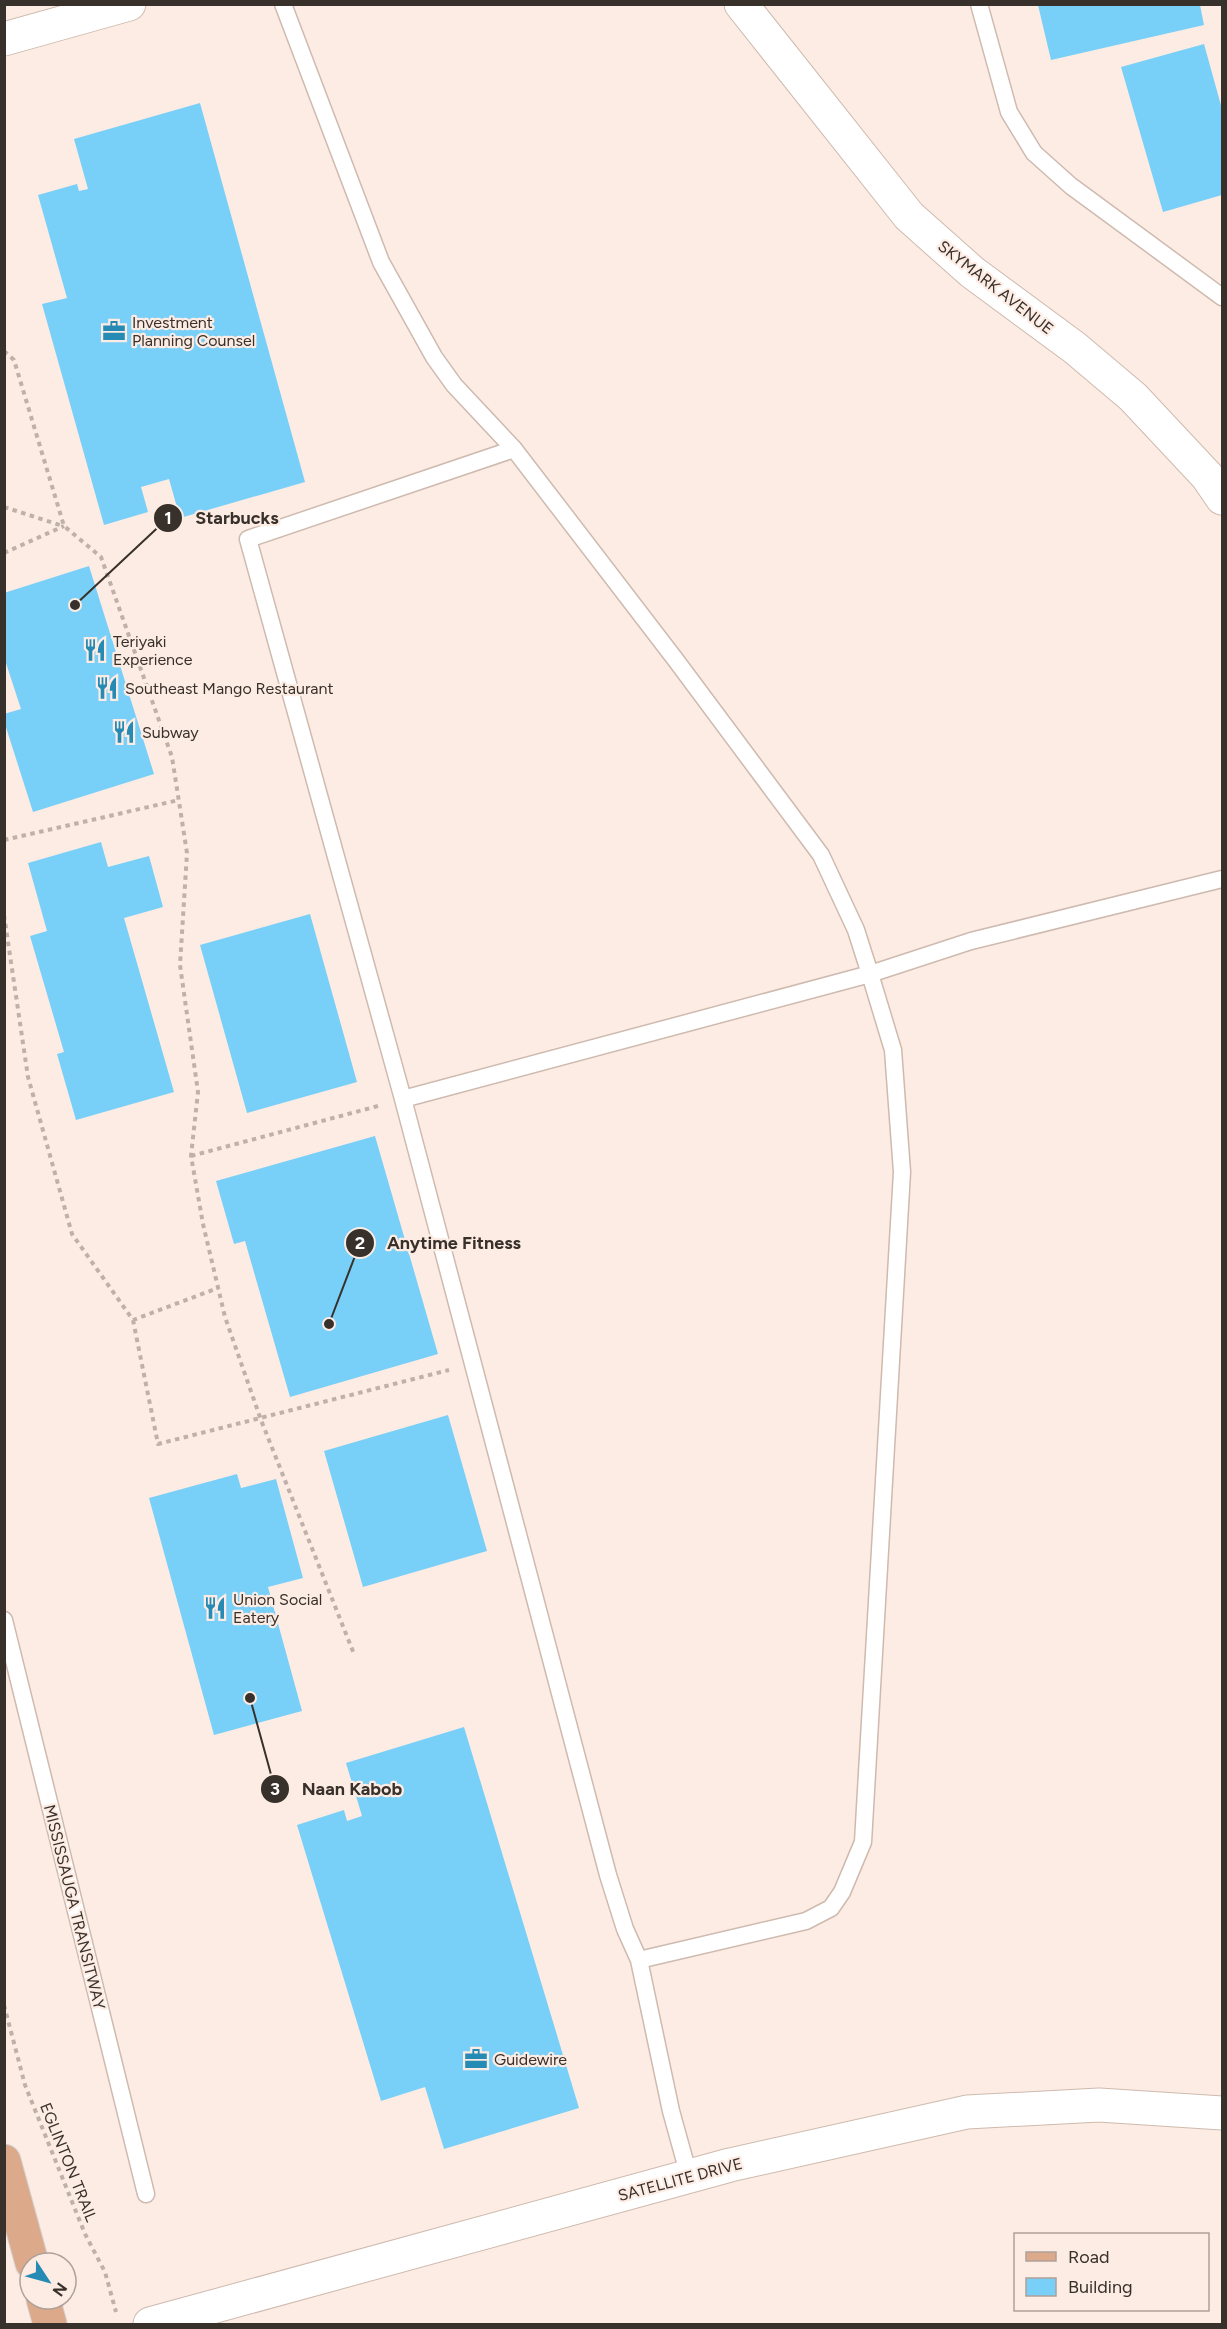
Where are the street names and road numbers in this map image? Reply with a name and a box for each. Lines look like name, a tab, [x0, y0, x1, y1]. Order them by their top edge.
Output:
street label: SKYMARK AVENUE	[934, 236, 1057, 338]
street label: MISSISSAUGA TRANSITWAY	[40, 1803, 109, 2012]
street label: EGLINTON TRAIL	[36, 2100, 101, 2225]
street label: SATELLITE DRIVE	[616, 2154, 744, 2205]

